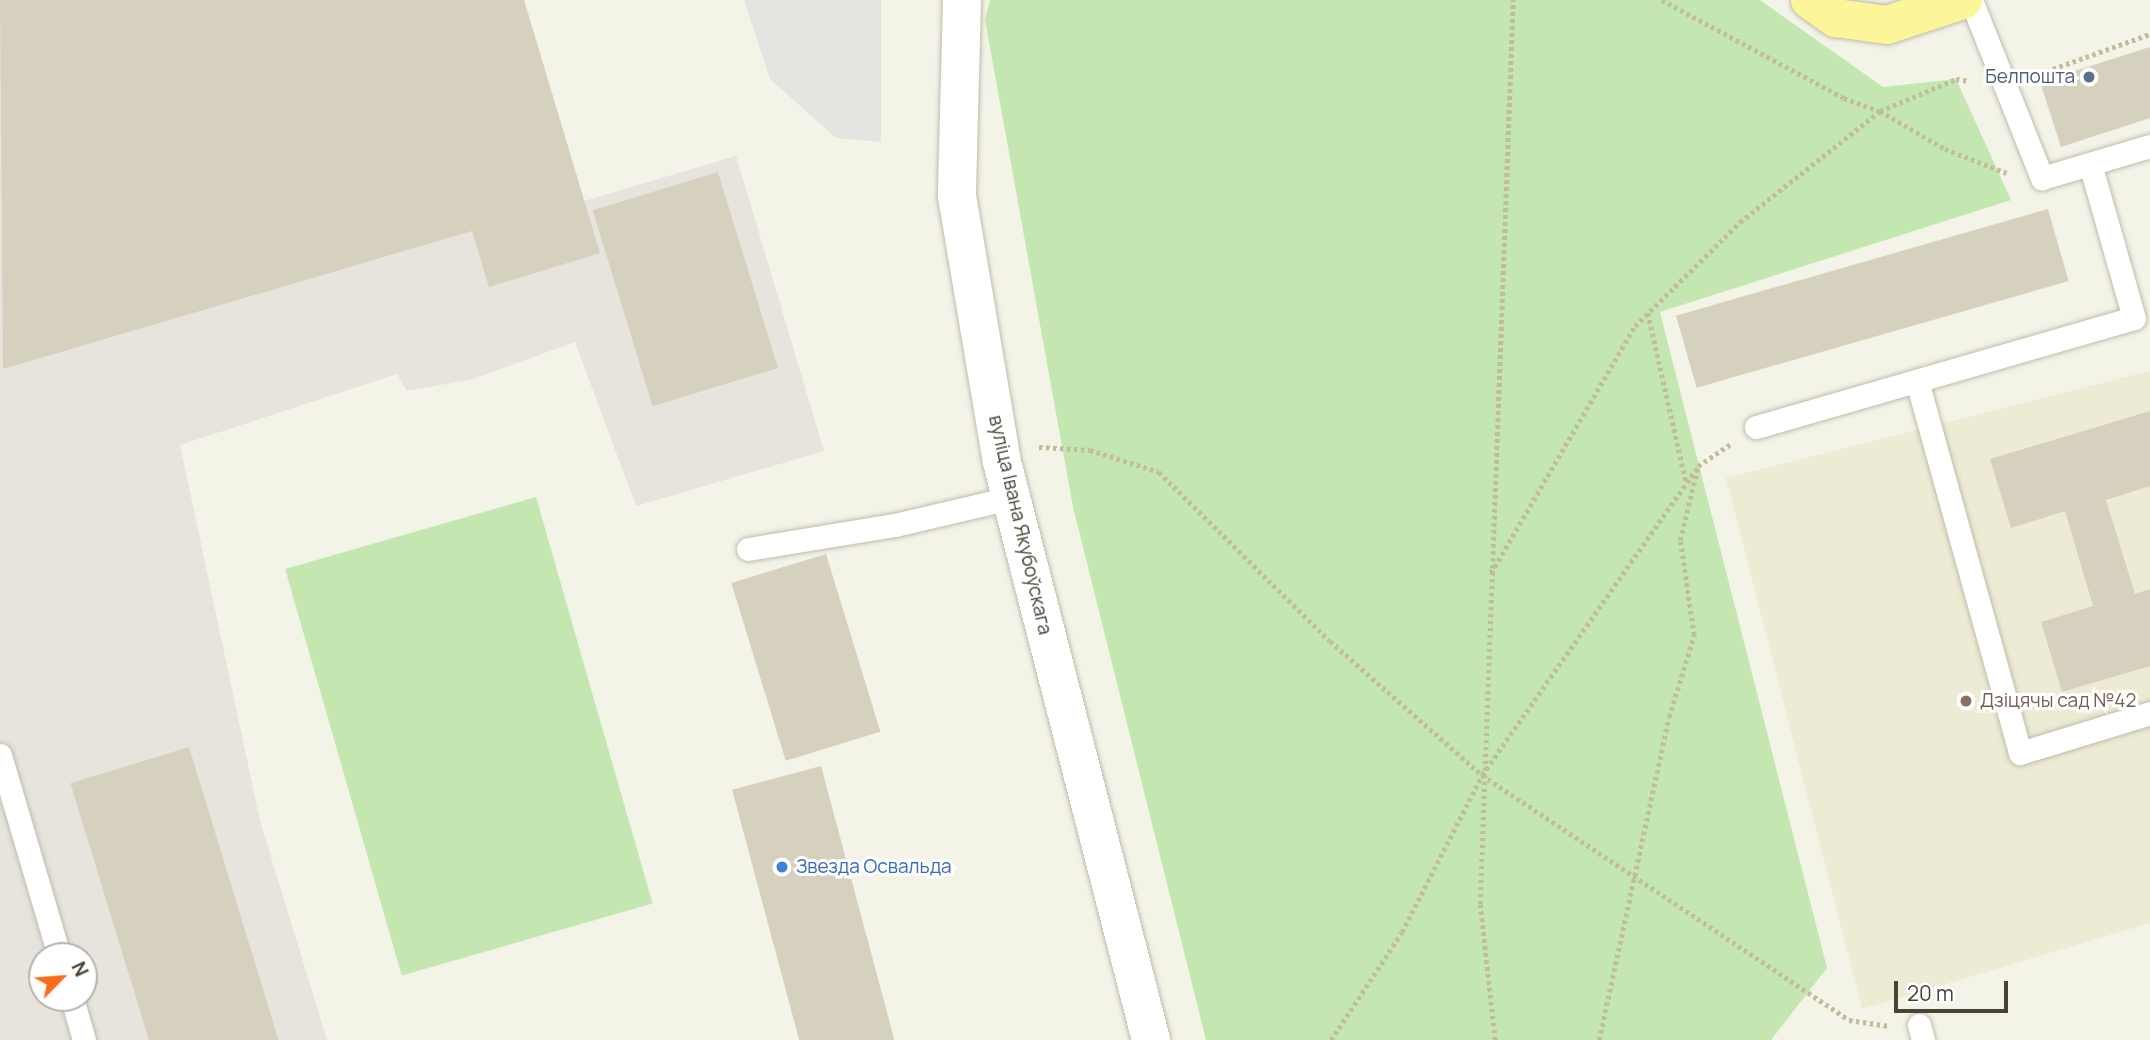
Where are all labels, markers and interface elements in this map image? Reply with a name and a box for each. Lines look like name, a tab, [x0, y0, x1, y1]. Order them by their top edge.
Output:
place label: Белпошта	[1985, 66, 2075, 88]
marker: Белпошта	[2081, 69, 2097, 85]
street label: вуліца Івана Якубоўскага	[984, 413, 1056, 637]
place label: Дзіцячы сад №42	[1980, 690, 2136, 712]
marker: Дзіцячы сад №42	[1958, 693, 1974, 709]
place label: Звезда Освальда	[796, 856, 952, 878]
marker: Звезда Освальда	[774, 859, 790, 875]
north arrow	[28, 942, 98, 1012]
text: N	[66, 957, 95, 981]
scale bar	[1898, 967, 2012, 1011]
text: 20 m	[1907, 979, 1954, 1007]

